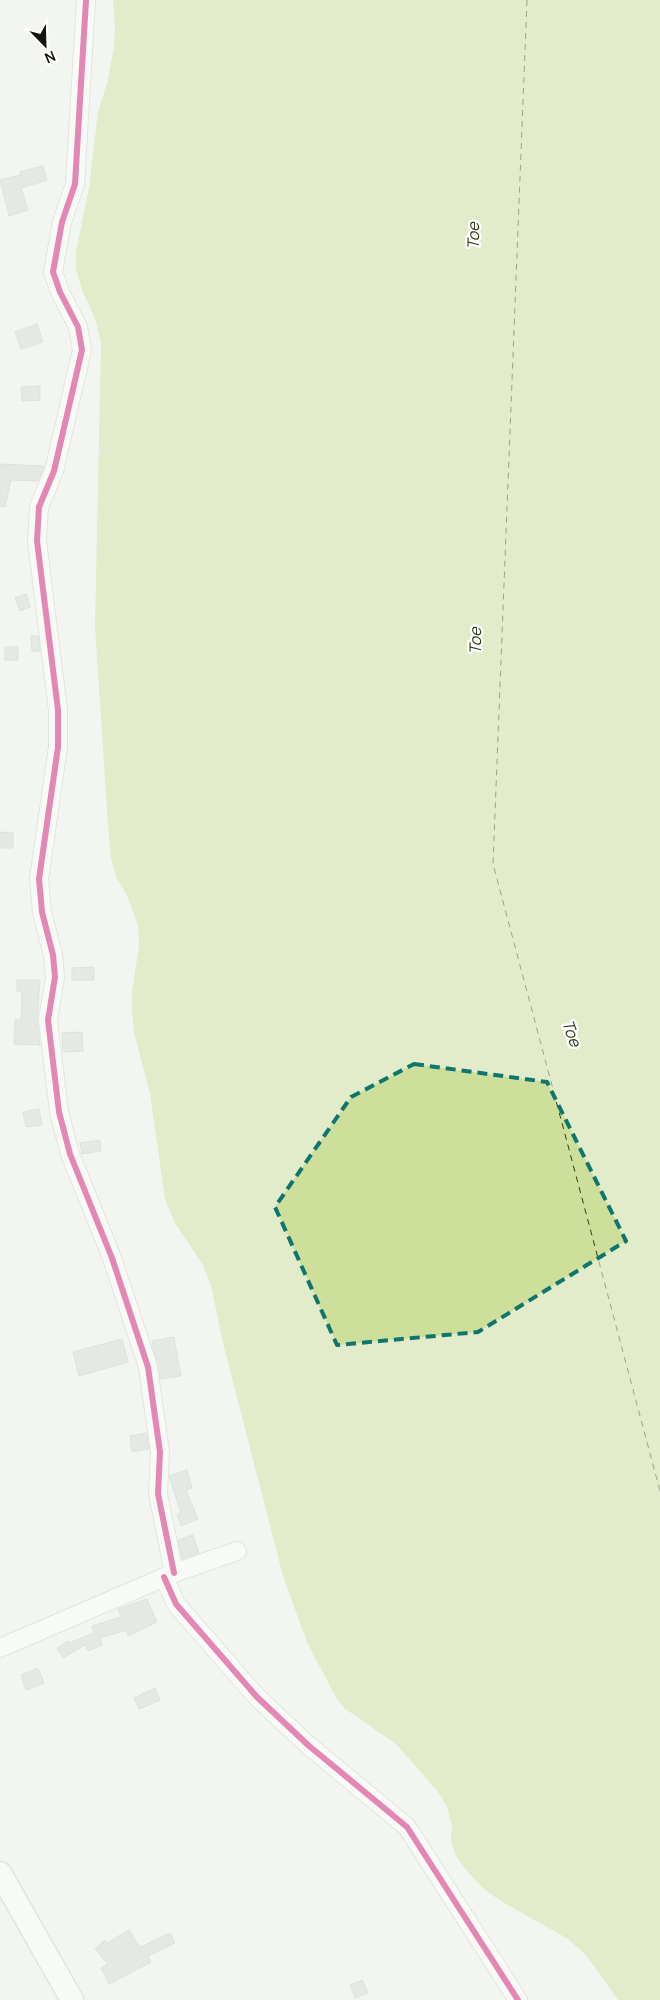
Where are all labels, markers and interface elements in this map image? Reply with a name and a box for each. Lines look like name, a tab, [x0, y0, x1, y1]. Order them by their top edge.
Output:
north arrow	[20, 20, 70, 70]
text: N	[42, 47, 59, 68]
water label: Toe	[462, 221, 484, 250]
water label: Toe	[464, 626, 486, 655]
water label: Toe	[557, 1017, 588, 1051]

